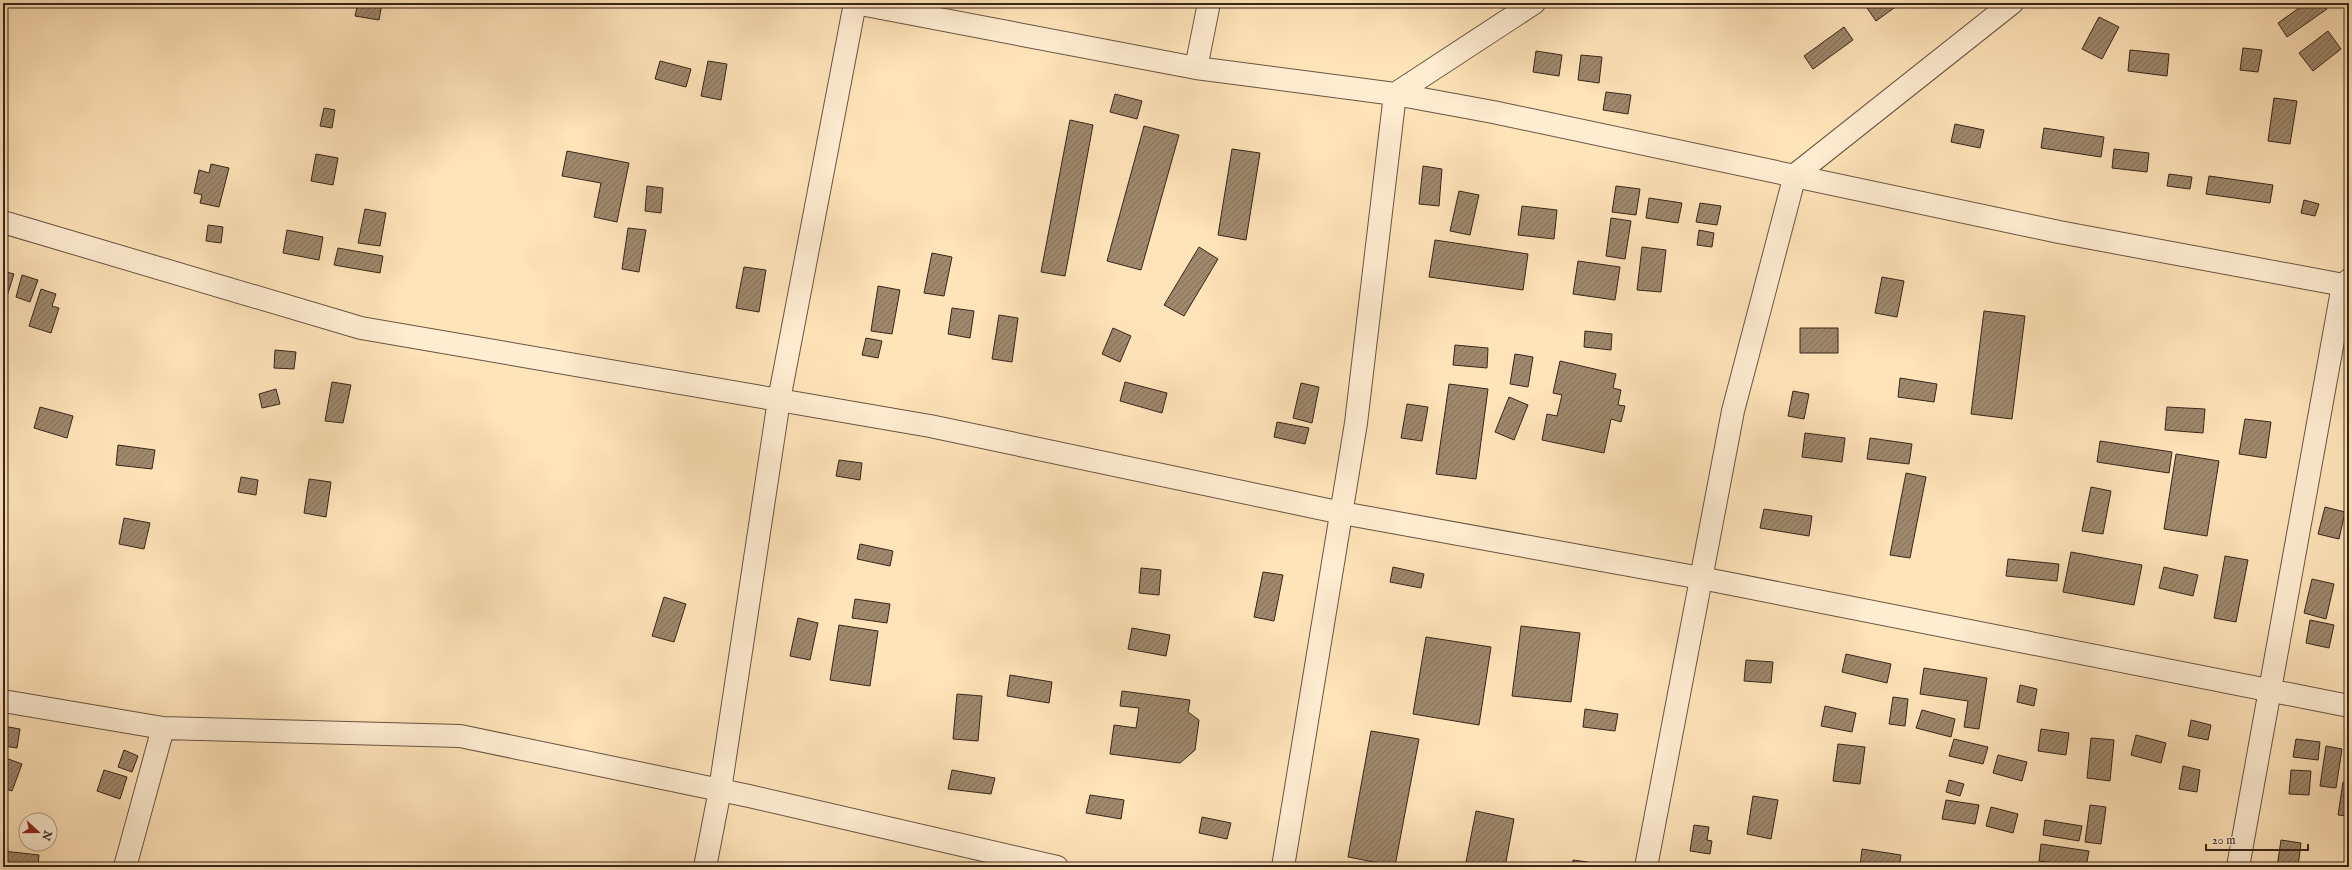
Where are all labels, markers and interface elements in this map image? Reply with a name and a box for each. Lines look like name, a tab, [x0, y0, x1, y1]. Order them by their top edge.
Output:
north arrow	[18, 812, 58, 852]
scale bar	[2206, 826, 2308, 852]
text: N	[38, 827, 55, 843]
text: 20 m	[2212, 833, 2235, 848]

